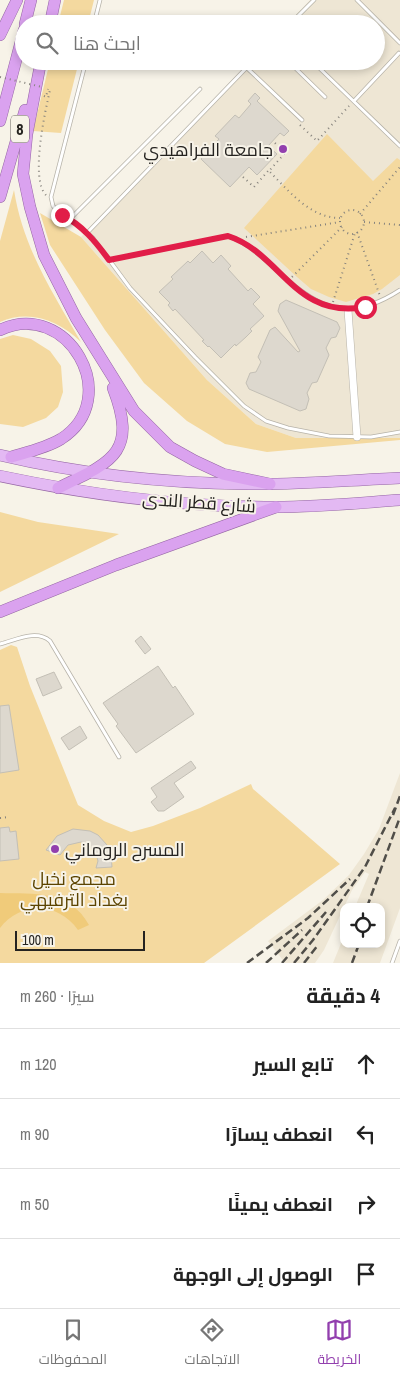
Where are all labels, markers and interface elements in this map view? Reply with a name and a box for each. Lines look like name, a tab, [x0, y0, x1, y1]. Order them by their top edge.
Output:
search box	[15, 15, 385, 70]
icon: search	[33, 29, 61, 57]
text: ابحث هنا	[73, 30, 141, 56]
road number: 8	[11, 116, 29, 142]
place label: جامعة الفراهيدي	[143, 137, 273, 164]
marker: جامعة الفراهيدي	[277, 143, 289, 155]
route end	[51, 204, 74, 227]
route start	[354, 296, 377, 319]
street label: شارع قطر الندى	[141, 486, 257, 518]
place label: المسرح الروماني	[65, 837, 185, 864]
marker: المسرح الروماني	[49, 843, 61, 855]
park label: مجمع نخيل بغداد الترفيهي	[20, 866, 128, 914]
map controls	[340, 903, 385, 948]
button: locate	[340, 903, 385, 948]
scale bar	[15, 928, 145, 951]
text: 100 m	[22, 931, 54, 949]
text: 4 دقيقة	[306, 981, 380, 1010]
text: سيرًا · 260 m	[20, 985, 94, 1007]
icon: ahead	[352, 1050, 380, 1078]
text: تابع السير	[253, 1051, 333, 1077]
text: 120 m	[20, 1053, 56, 1075]
icon: left	[352, 1120, 380, 1148]
text: انعطف يسارًا	[225, 1121, 333, 1147]
text: 90 m	[20, 1123, 49, 1145]
icon: right	[352, 1190, 380, 1218]
text: انعطف يمينًا	[227, 1191, 333, 1217]
text: 50 m	[20, 1193, 49, 1215]
icon: arrive	[352, 1260, 380, 1288]
text: الوصول إلى الوجهة	[173, 1261, 333, 1287]
tab: المحفوظات	[39, 1316, 107, 1372]
tab: الاتجاهات	[185, 1316, 240, 1372]
tab: الخريطة	[318, 1316, 361, 1372]

